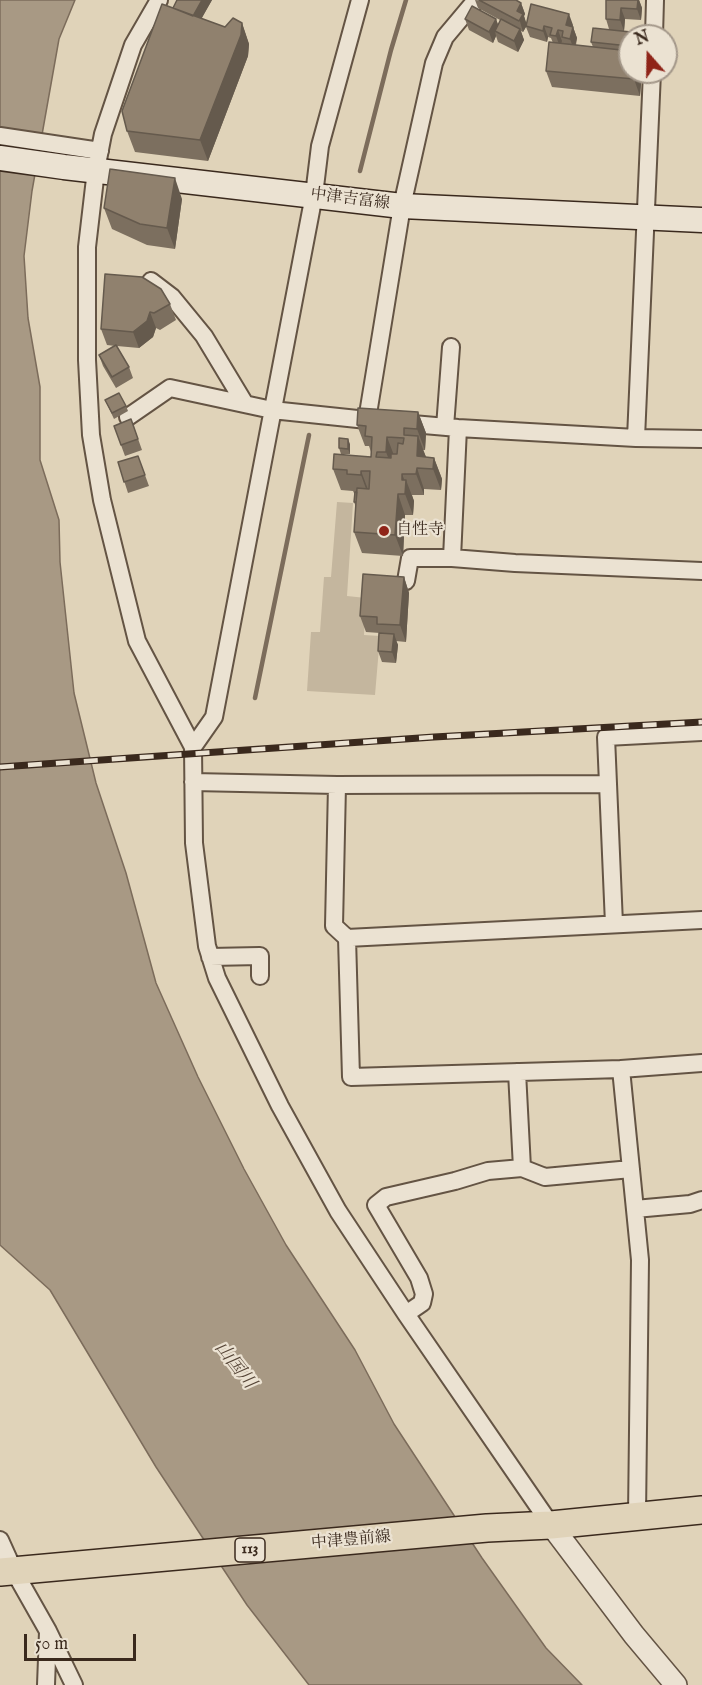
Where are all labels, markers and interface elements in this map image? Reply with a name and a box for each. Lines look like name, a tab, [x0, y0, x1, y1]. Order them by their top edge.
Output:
north arrow	[618, 24, 678, 84]
text: N	[633, 27, 652, 51]
street label: 中津吉富線	[309, 186, 391, 214]
place label: 自性寺	[396, 521, 444, 541]
marker: 自性寺	[377, 524, 391, 538]
water label: 山国川	[209, 1338, 259, 1394]
street label: 中津豊前線	[310, 1528, 392, 1554]
road number: 113	[235, 1538, 265, 1562]
scale bar	[27, 1622, 140, 1660]
text: 50 m	[35, 1633, 68, 1656]

